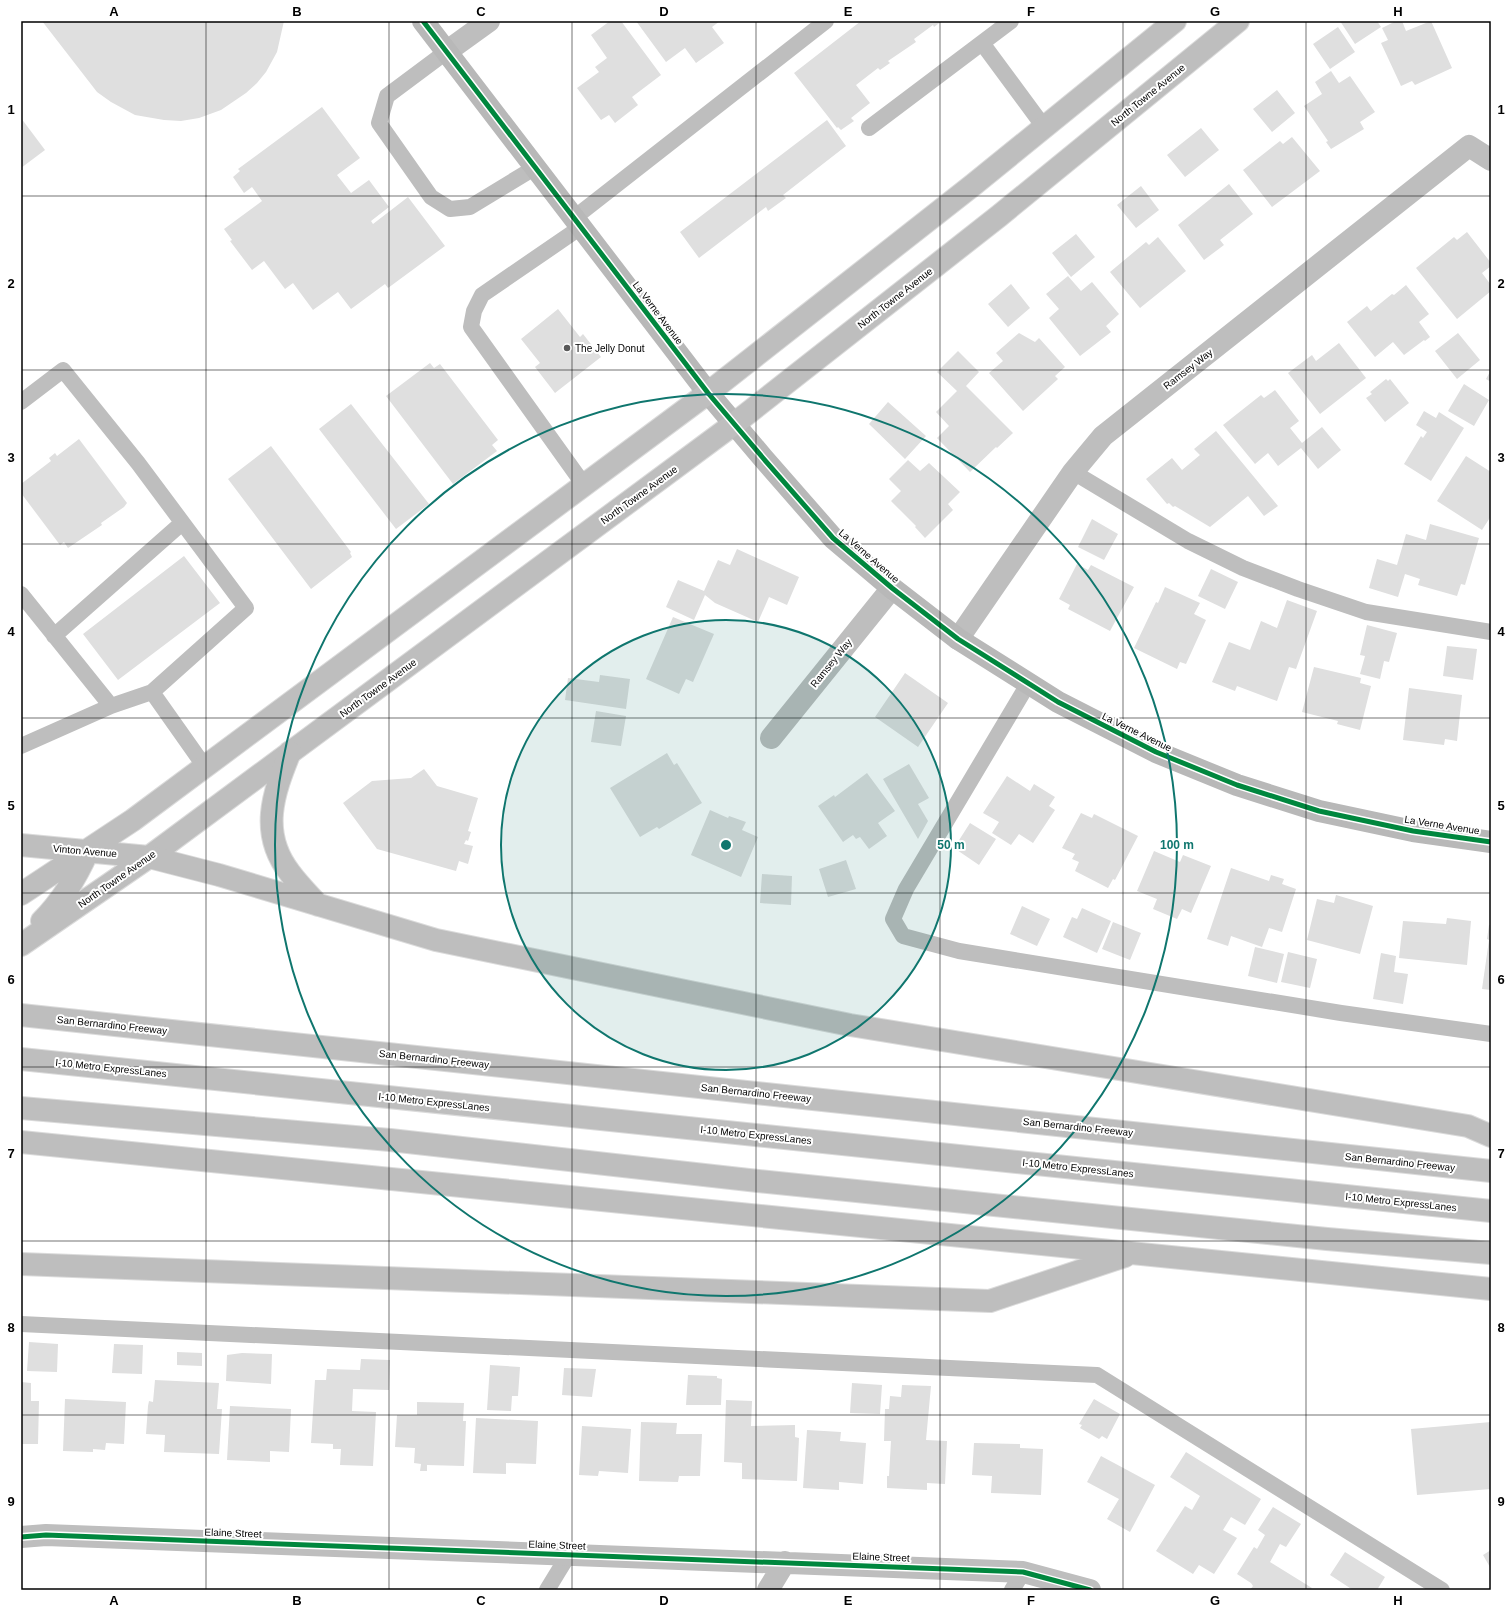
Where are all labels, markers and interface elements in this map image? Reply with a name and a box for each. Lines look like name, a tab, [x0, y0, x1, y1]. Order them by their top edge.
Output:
text: A	[109, 4, 119, 19]
text: B	[292, 4, 302, 19]
text: C	[476, 4, 486, 19]
text: D	[659, 4, 669, 19]
text: E	[844, 4, 853, 19]
text: F	[1027, 4, 1035, 19]
text: G	[1210, 4, 1220, 19]
text: H	[1393, 4, 1403, 19]
street label: North Towne Avenue	[1109, 62, 1188, 128]
text: 1	[7, 102, 15, 117]
text: 1	[1497, 102, 1505, 117]
street label: North Towne Avenue	[855, 265, 935, 331]
text: 2	[7, 276, 15, 291]
text: 2	[1497, 276, 1505, 291]
street label: La Verne Avenue	[631, 279, 686, 347]
marker: The Jelly Donut	[562, 343, 572, 353]
place label: The Jelly Donut	[575, 343, 645, 354]
street label: Ramsey Way	[1161, 346, 1215, 392]
text: 3	[7, 450, 15, 465]
text: 3	[1497, 450, 1505, 465]
street label: North Towne Avenue	[599, 463, 680, 526]
street label: La Verne Avenue	[837, 527, 902, 585]
text: 4	[7, 624, 15, 639]
text: 4	[1497, 624, 1505, 639]
street label: Ramsey Way	[808, 637, 854, 689]
street label: North Towne Avenue	[338, 656, 419, 719]
street label: La Verne Avenue	[1100, 710, 1174, 754]
text: 5	[7, 798, 15, 813]
text: 5	[1497, 798, 1505, 813]
street label: La Verne Avenue	[1404, 814, 1481, 836]
centre of rings	[719, 838, 733, 852]
text: 50 m	[937, 838, 965, 852]
text: 100 m	[1160, 838, 1194, 852]
street label: Vinton Avenue	[53, 843, 118, 859]
street label: North Towne Avenue	[76, 848, 158, 910]
text: 6	[7, 972, 15, 987]
text: 6	[1497, 972, 1505, 987]
street label: San Bernardino Freeway	[56, 1014, 168, 1036]
street label: San Bernardino Freeway	[378, 1048, 490, 1070]
street label: I-10 Metro ExpressLanes	[55, 1057, 167, 1079]
street label: San Bernardino Freeway	[700, 1082, 812, 1104]
street label: I-10 Metro ExpressLanes	[378, 1091, 490, 1113]
street label: San Bernardino Freeway	[1022, 1116, 1134, 1138]
street label: I-10 Metro ExpressLanes	[700, 1124, 812, 1146]
text: 7	[7, 1146, 15, 1161]
text: 7	[1497, 1146, 1505, 1161]
street label: San Bernardino Freeway	[1344, 1151, 1456, 1173]
street label: I-10 Metro ExpressLanes	[1022, 1157, 1134, 1179]
street label: I-10 Metro ExpressLanes	[1345, 1191, 1457, 1213]
text: 8	[7, 1320, 15, 1335]
text: 8	[1497, 1320, 1505, 1335]
text: 9	[7, 1494, 15, 1509]
text: 9	[1497, 1494, 1505, 1509]
street label: Elaine Street	[204, 1527, 262, 1540]
street label: Elaine Street	[528, 1539, 586, 1552]
street label: Elaine Street	[852, 1551, 910, 1564]
text: A	[109, 1593, 119, 1608]
text: B	[292, 1593, 302, 1608]
text: C	[476, 1593, 486, 1608]
text: D	[659, 1593, 669, 1608]
text: E	[844, 1593, 853, 1608]
text: F	[1027, 1593, 1035, 1608]
text: G	[1210, 1593, 1220, 1608]
text: H	[1393, 1593, 1403, 1608]

